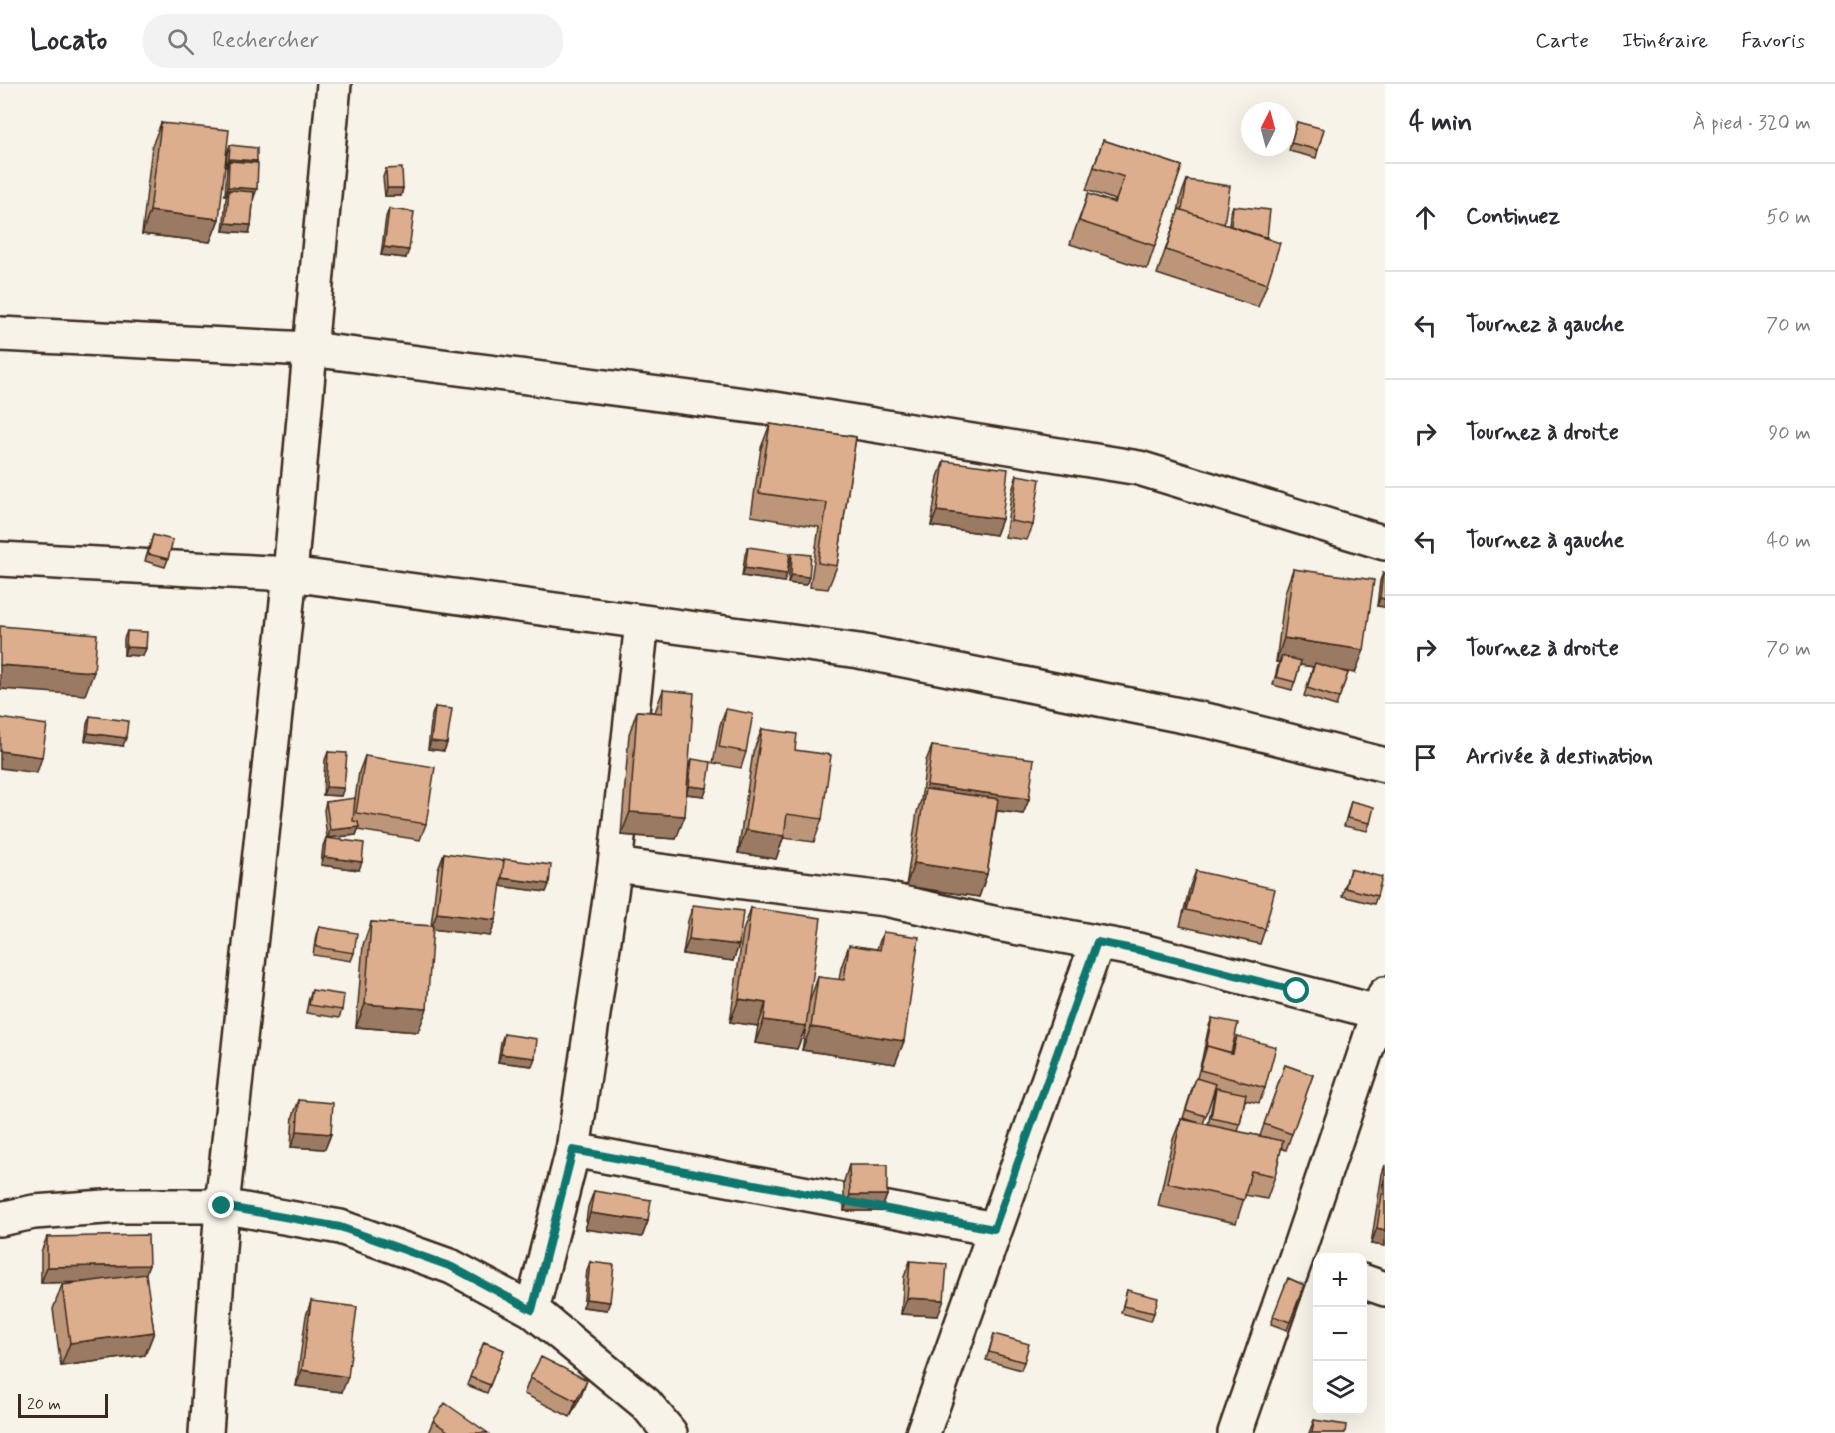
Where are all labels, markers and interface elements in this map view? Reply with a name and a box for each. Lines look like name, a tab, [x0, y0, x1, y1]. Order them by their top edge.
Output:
search box	[143, 14, 563, 68]
text: Locato	[30, 23, 107, 60]
icon: search	[164, 25, 197, 58]
text: Rechercher	[212, 27, 319, 55]
text: Carte	[1535, 27, 1589, 55]
text: Itinéraire	[1622, 27, 1708, 55]
text: Favoris	[1741, 27, 1805, 55]
north arrow	[1241, 102, 1295, 156]
text: 4 min	[1409, 106, 1472, 140]
text: À pied · 320 m	[1693, 110, 1811, 137]
icon: ahead	[1409, 201, 1442, 234]
text: Continuez	[1466, 203, 1560, 231]
text: 50 m	[1766, 204, 1811, 231]
icon: left	[1409, 309, 1442, 342]
text: Tournez à gauche	[1466, 311, 1624, 339]
text: 70 m	[1766, 312, 1811, 339]
icon: right	[1409, 417, 1442, 450]
text: Tournez à droite	[1466, 419, 1619, 447]
text: 90 m	[1768, 420, 1811, 447]
icon: left	[1409, 525, 1442, 558]
text: Tournez à gauche	[1466, 527, 1624, 555]
text: 40 m	[1767, 528, 1811, 555]
icon: right	[1409, 633, 1442, 666]
text: Tournez à droite	[1466, 635, 1619, 663]
text: 70 m	[1766, 636, 1811, 663]
icon: arrive	[1409, 741, 1442, 774]
text: Arrivée à destination	[1466, 743, 1653, 771]
route start	[1283, 977, 1309, 1003]
route end	[208, 1192, 234, 1218]
map controls	[1313, 1253, 1367, 1415]
button: +	[1313, 1253, 1367, 1307]
button: −	[1313, 1307, 1367, 1361]
button: layers	[1313, 1361, 1367, 1415]
scale bar	[18, 1391, 108, 1418]
text: 20 m	[27, 1394, 61, 1415]

